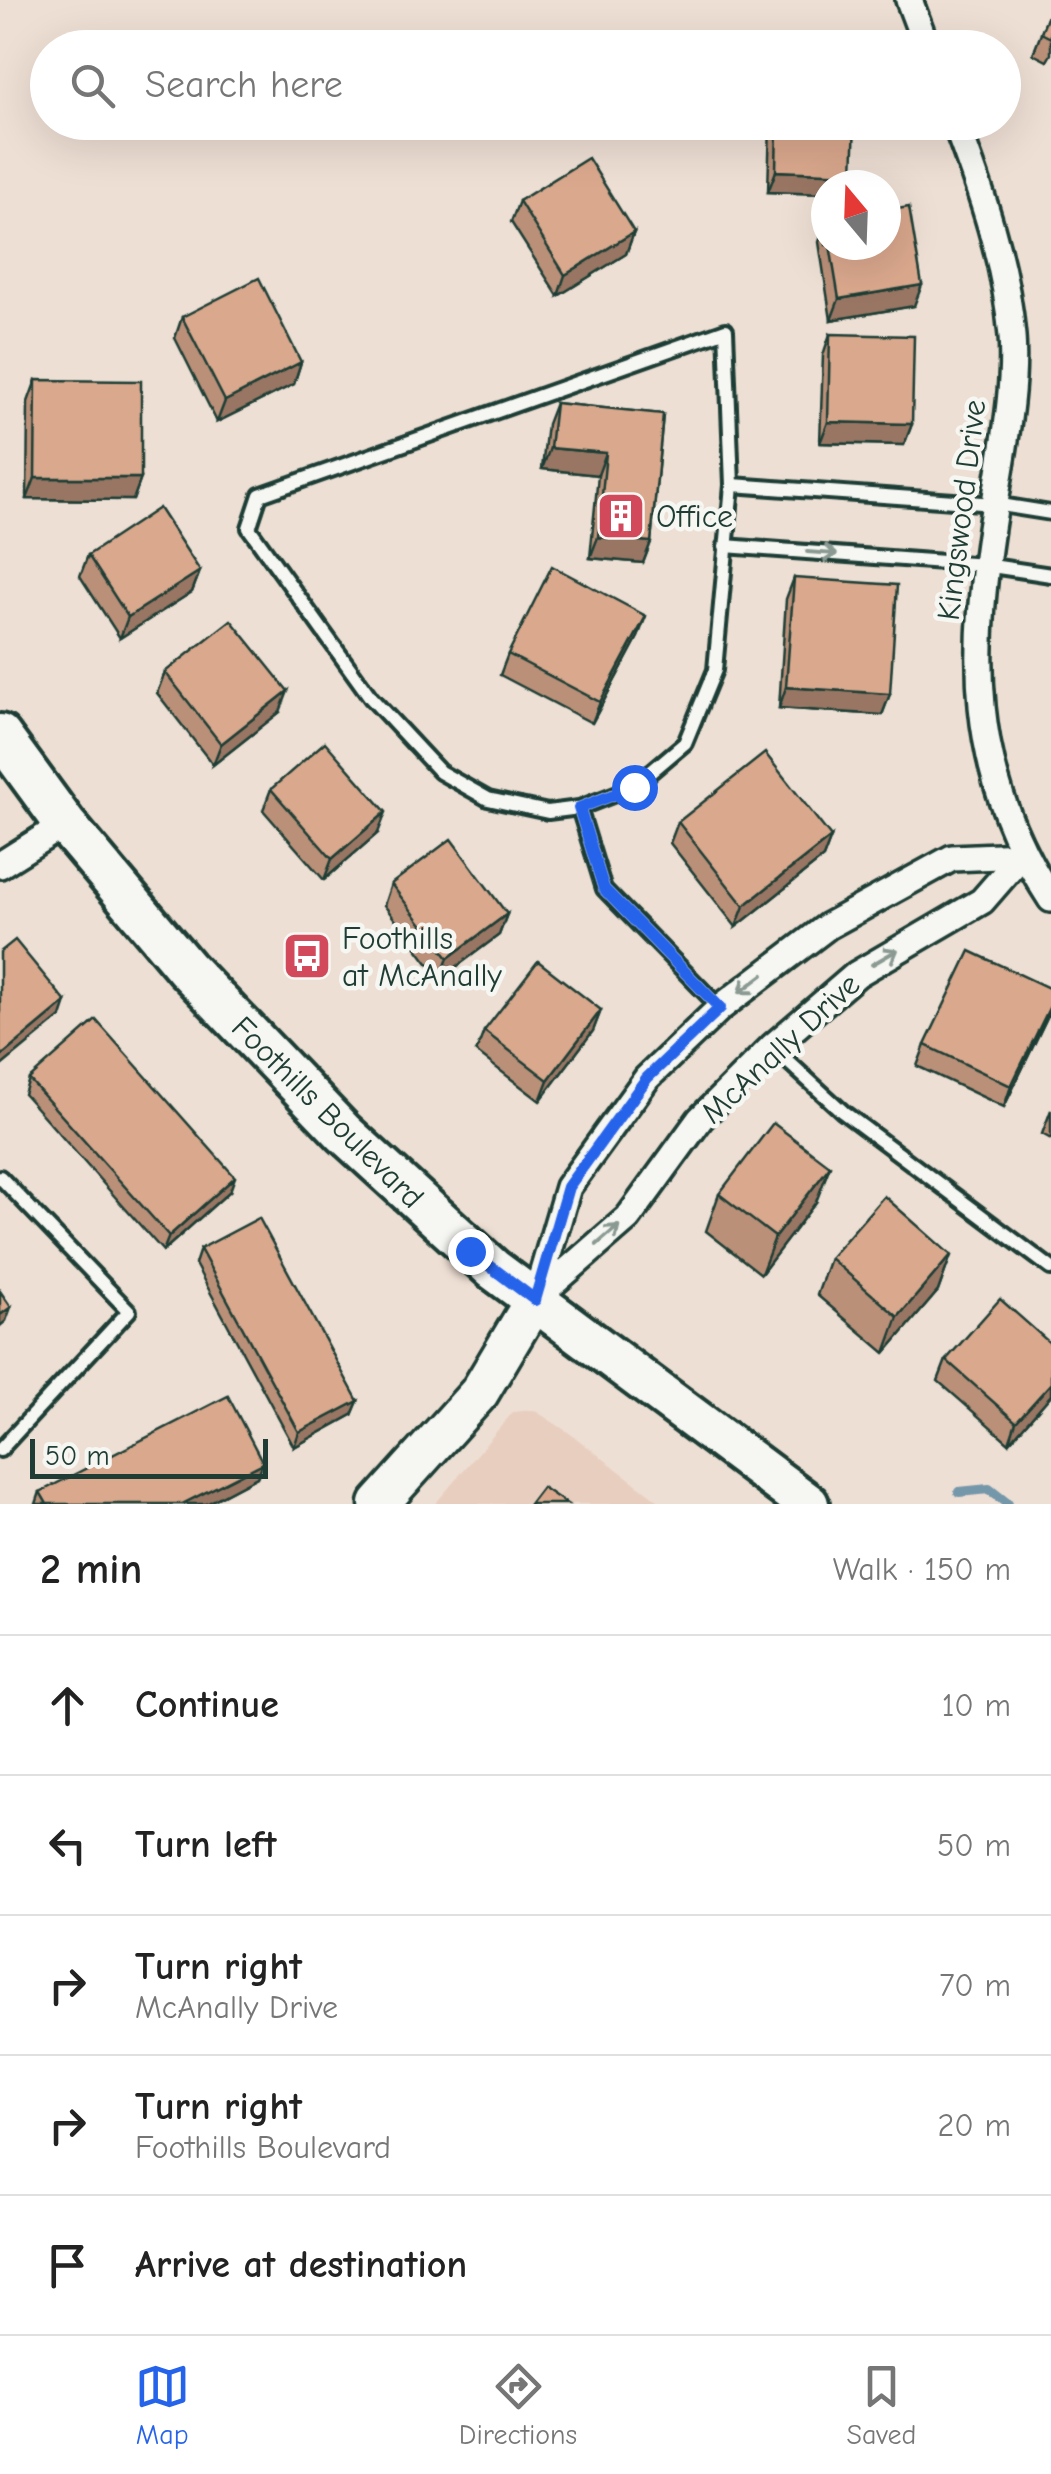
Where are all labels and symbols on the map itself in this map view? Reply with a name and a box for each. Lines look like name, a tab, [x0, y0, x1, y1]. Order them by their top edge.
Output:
north arrow	[811, 170, 901, 260]
street label: Kingswood Drive	[930, 398, 993, 623]
building icon: Office	[595, 490, 647, 542]
place label: Office	[656, 498, 733, 535]
one-way arrow	[806, 544, 838, 563]
route start	[612, 765, 658, 811]
place label: Foothills at McAnally	[342, 920, 502, 994]
bus stop icon: Foothills at McAnally	[281, 930, 333, 982]
one-way arrow	[870, 947, 899, 967]
street label: McAnally Drive	[694, 966, 867, 1131]
one-way arrow	[738, 974, 765, 995]
street label: Foothills Boulevard	[224, 1009, 431, 1216]
one-way arrow	[595, 1224, 620, 1247]
route end	[448, 1229, 494, 1275]
scale bar	[30, 1434, 268, 1478]

